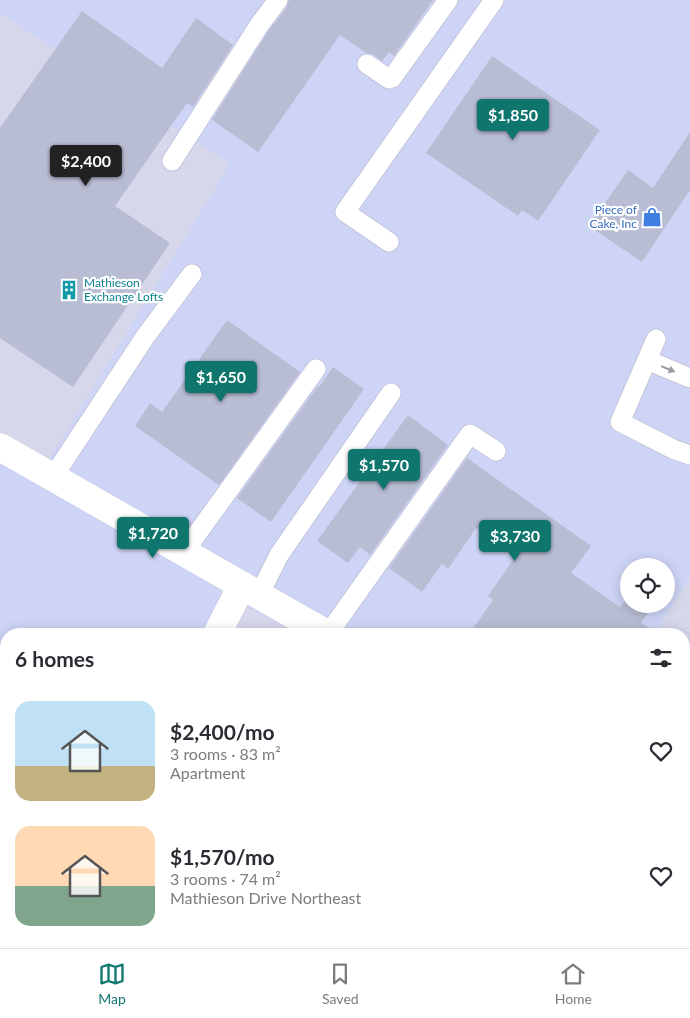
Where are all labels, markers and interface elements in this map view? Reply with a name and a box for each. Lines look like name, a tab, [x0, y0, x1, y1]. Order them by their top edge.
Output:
pin: $1,850	[472, 98, 554, 141]
text: $1,850	[488, 105, 538, 124]
pin: $2,400	[45, 144, 127, 187]
text: $2,400	[61, 151, 111, 170]
place label: Piece of Cake, Inc	[589, 202, 638, 231]
shop icon: Piece of Cake, Inc	[641, 206, 663, 228]
place label: Mathieson Exchange Lofts	[84, 275, 163, 304]
building icon: Mathieson Exchange Lofts	[58, 279, 80, 301]
pin: $1,650	[180, 360, 262, 403]
one-way arrow	[661, 365, 676, 373]
text: $1,650	[196, 367, 246, 386]
pin: $1,570	[343, 448, 425, 491]
text: $1,570	[359, 455, 409, 474]
pin: $1,720	[112, 516, 194, 559]
pin: $3,730	[474, 520, 556, 562]
text: $1,720	[128, 523, 178, 542]
text: $3,730	[490, 526, 540, 545]
map controls	[620, 558, 675, 613]
button: locate	[620, 558, 675, 613]
icon: filters	[647, 644, 675, 672]
text: 6 homes	[15, 646, 94, 671]
text: $2,400/mo	[170, 719, 275, 744]
icon: home	[55, 721, 115, 781]
icon: heart	[647, 737, 675, 765]
text: 3 rooms · 83 m²	[170, 744, 281, 763]
text: Apartment	[170, 763, 245, 782]
text: $1,570/mo	[170, 844, 275, 869]
icon: home	[55, 846, 115, 906]
icon: heart	[647, 862, 675, 890]
text: 3 rooms · 74 m²	[170, 869, 281, 888]
text: Mathieson Drive Northeast	[170, 888, 361, 907]
tab: Map	[98, 960, 126, 1007]
tab: Saved	[322, 960, 359, 1007]
tab: Home	[555, 960, 592, 1007]

